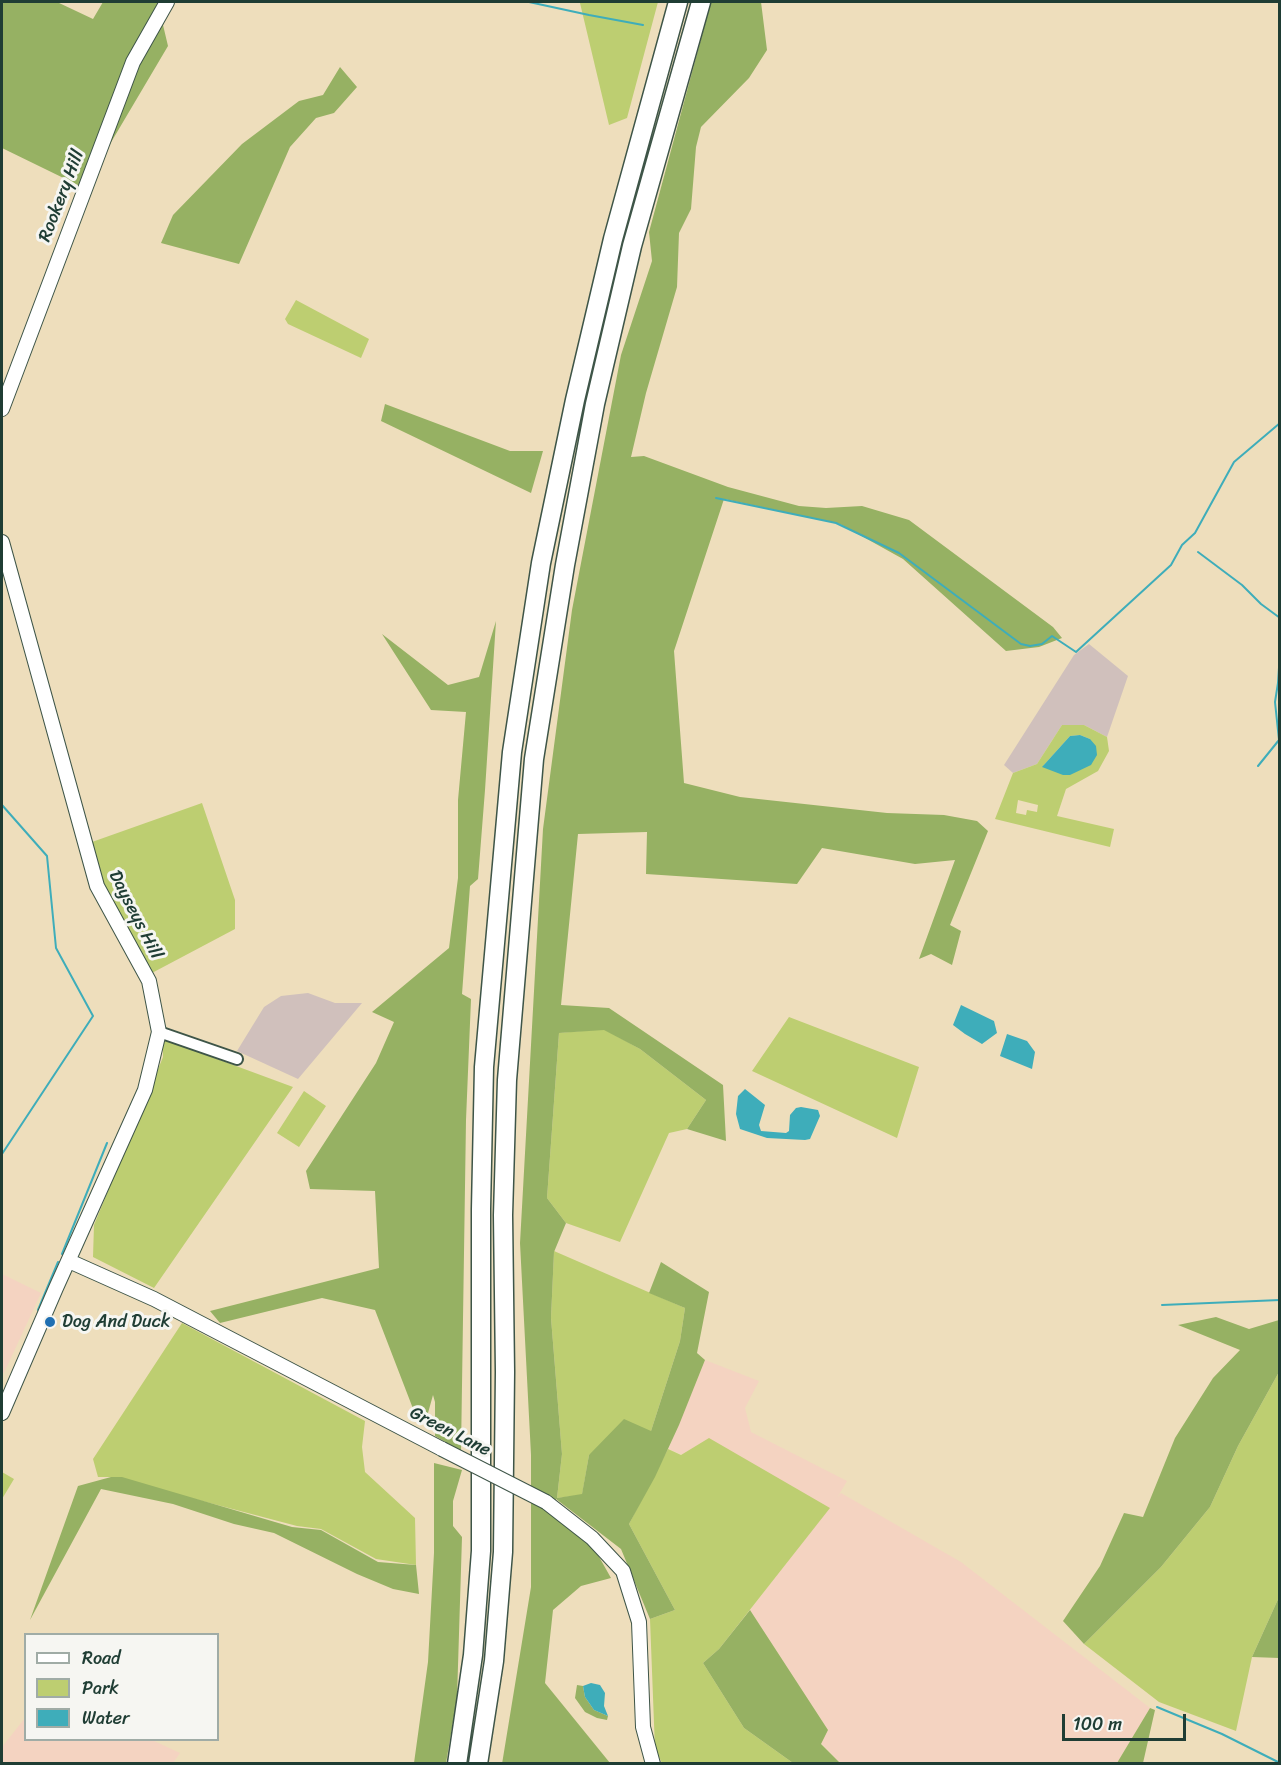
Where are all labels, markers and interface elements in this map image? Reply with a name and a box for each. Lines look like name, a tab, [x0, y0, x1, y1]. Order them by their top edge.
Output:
street label: Rookery Hill	[35, 147, 89, 245]
street label: Dayseys Hill	[103, 867, 167, 963]
place label: Dog And Duck	[62, 1311, 170, 1333]
marker: Dog And Duck	[43, 1315, 57, 1329]
street label: Green Lane	[406, 1402, 494, 1462]
legend	[24, 1633, 219, 1741]
text: Road	[82, 1642, 121, 1674]
text: Park	[82, 1672, 119, 1704]
text: Water	[82, 1702, 129, 1734]
scale bar	[1065, 1702, 1190, 1740]
text: 100 m	[1073, 1708, 1122, 1740]

